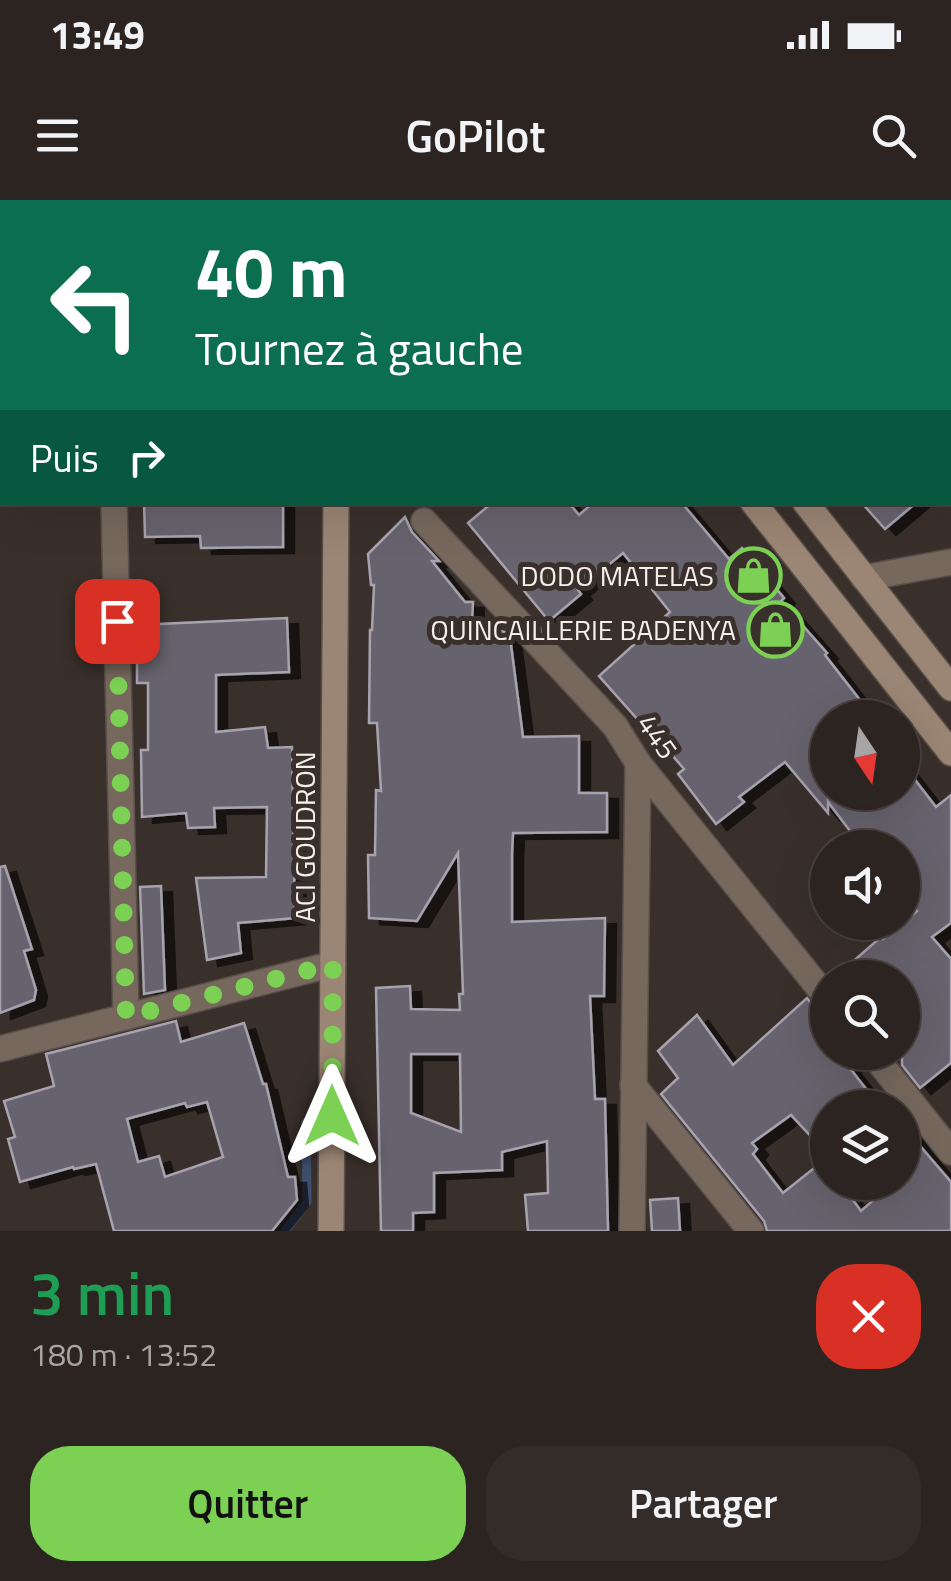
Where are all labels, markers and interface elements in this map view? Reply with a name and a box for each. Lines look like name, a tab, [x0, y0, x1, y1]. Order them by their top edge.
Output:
text: 13:49	[50, 6, 145, 64]
text: GoPilot	[406, 101, 545, 169]
icon: menu	[30, 108, 85, 163]
icon: search	[866, 108, 921, 163]
text: 40 m	[195, 218, 348, 324]
icon: left	[30, 240, 160, 370]
text: Tournez à gauche	[195, 314, 524, 382]
text: Puis	[30, 429, 99, 487]
icon: right	[119, 430, 174, 485]
shop icon: DODO MATELAS	[723, 545, 783, 605]
place label: DODO MATELAS	[521, 554, 714, 597]
pin	[75, 579, 160, 664]
icon: arrive	[90, 594, 145, 649]
shop icon: QUINCAILLERIE BADENYA	[745, 599, 805, 659]
place label: QUINCAILLERIE BADENYA	[430, 608, 736, 651]
north arrow	[810, 700, 920, 810]
map controls	[810, 700, 920, 1200]
street label: 445	[627, 704, 689, 768]
street label: ACI GOUDRON	[283, 751, 326, 923]
button: sound	[810, 830, 920, 940]
button: search	[810, 960, 920, 1070]
position arrow	[280, 1064, 384, 1168]
button: layers	[810, 1090, 920, 1200]
text: 3 min	[30, 1247, 174, 1338]
button: close	[816, 1264, 921, 1369]
text: 180 m · 13:52	[30, 1330, 217, 1378]
button: Quitter	[30, 1446, 466, 1561]
button: Partager	[486, 1446, 921, 1561]

